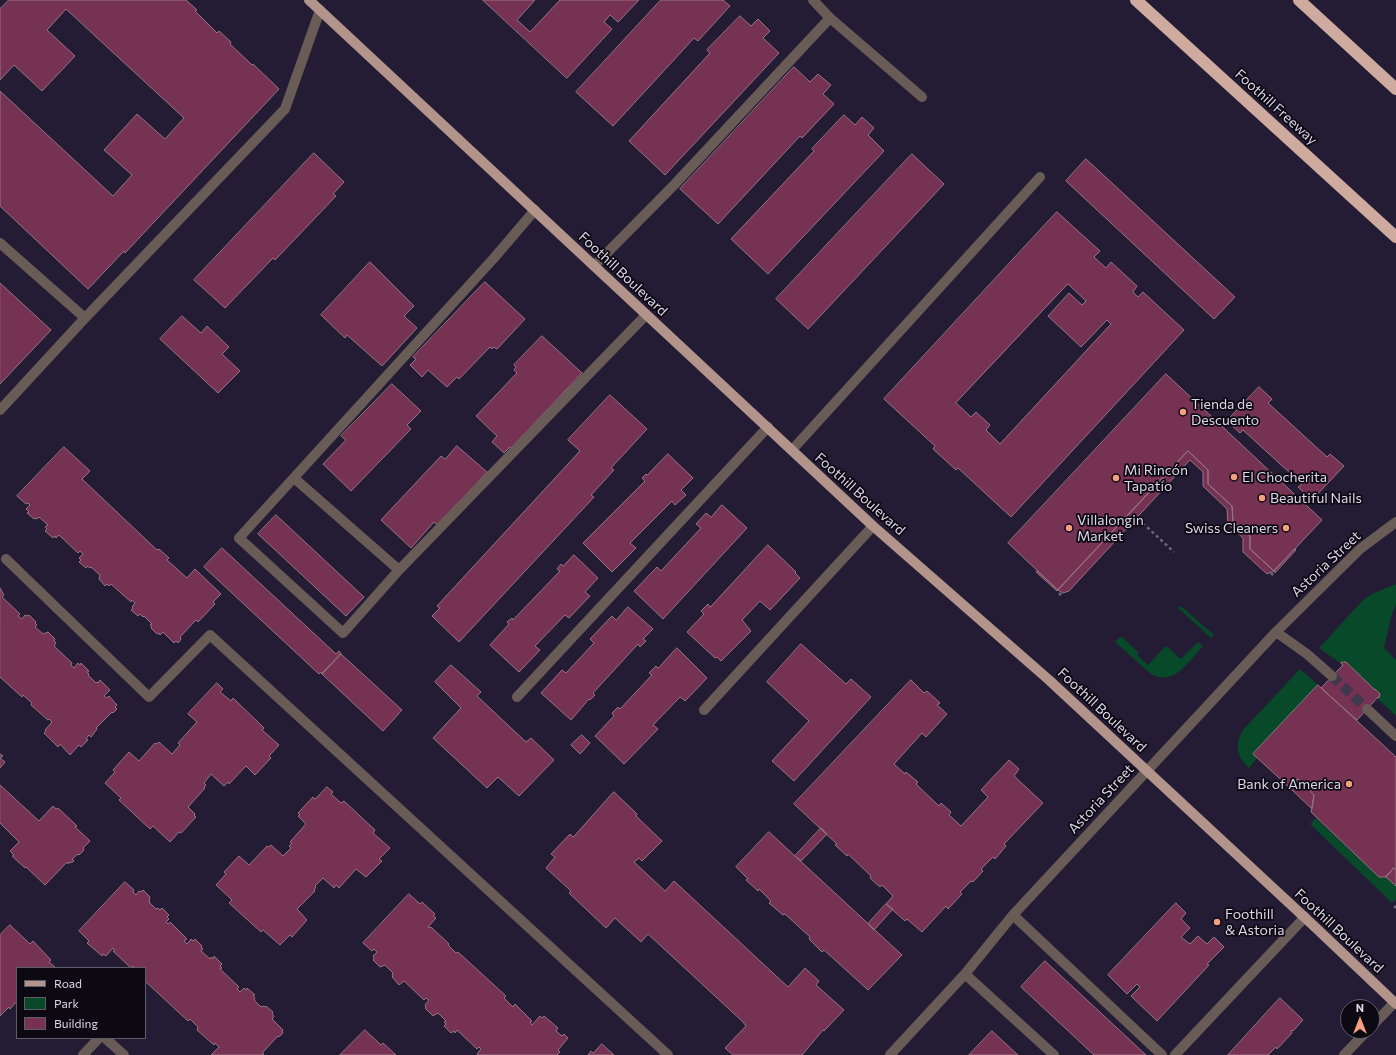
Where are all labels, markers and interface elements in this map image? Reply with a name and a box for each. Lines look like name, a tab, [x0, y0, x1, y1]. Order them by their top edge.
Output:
street label: Foothill Freeway	[1231, 66, 1321, 148]
street label: Foothill Boulevard	[575, 229, 671, 319]
place label: Tienda de Descuento	[1191, 396, 1259, 428]
marker: Tienda de Descuento	[1178, 407, 1188, 417]
street label: Foothill Boulevard	[812, 449, 908, 539]
place label: Mi Rincón Tapatío	[1124, 462, 1188, 494]
place label: El Chocherita	[1242, 469, 1327, 485]
marker: El Chocherita	[1229, 472, 1239, 482]
marker: Mi Rincón Tapatío	[1111, 473, 1121, 483]
place label: Beautiful Nails	[1270, 490, 1362, 506]
marker: Beautiful Nails	[1257, 493, 1267, 503]
place label: Villalongin Market	[1077, 512, 1144, 544]
place label: Swiss Cleaners	[1185, 520, 1278, 536]
marker: Villalongin Market	[1064, 523, 1074, 533]
marker: Swiss Cleaners	[1281, 523, 1291, 533]
street label: Astoria Street	[1288, 528, 1364, 600]
street label: Foothill Boulevard	[1054, 665, 1150, 755]
street label: Astoria Street	[1065, 761, 1137, 837]
place label: Bank of America	[1237, 776, 1341, 792]
marker: Bank of America	[1344, 779, 1354, 789]
street label: Foothill Boulevard	[1291, 886, 1387, 976]
place label: Foothill & Astoria	[1225, 906, 1284, 938]
marker: Foothill & Astoria	[1212, 917, 1222, 927]
legend	[16, 967, 146, 1039]
text: Road	[54, 976, 82, 990]
text: Park	[54, 996, 79, 1010]
north arrow	[1340, 999, 1380, 1039]
text: N	[1356, 1001, 1364, 1014]
text: Building	[54, 1016, 98, 1030]

